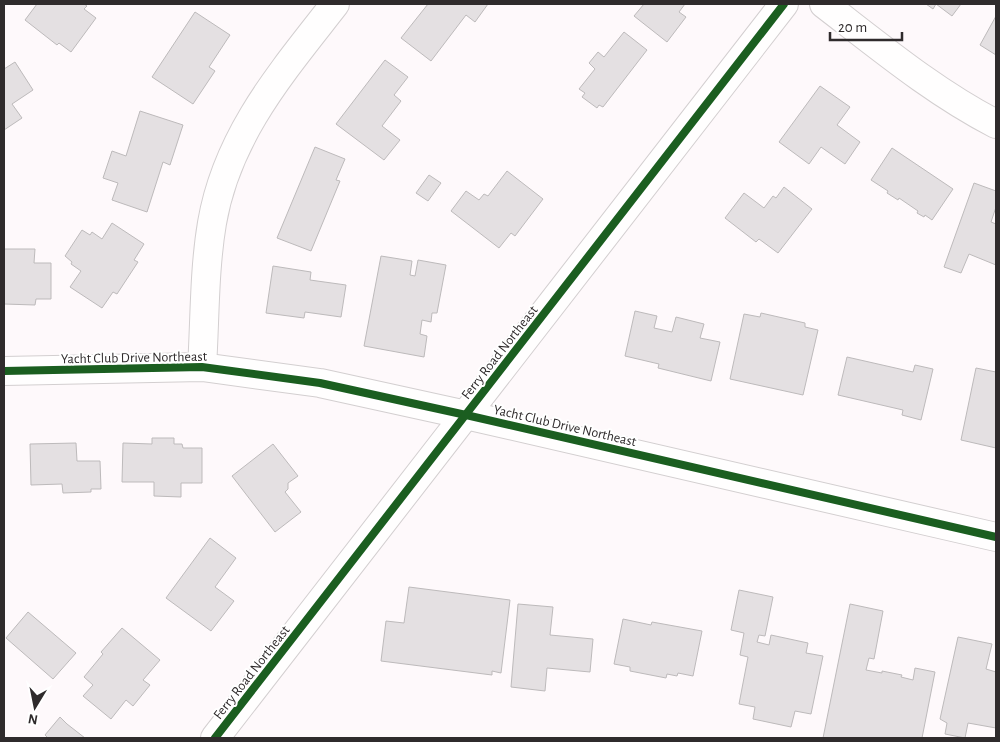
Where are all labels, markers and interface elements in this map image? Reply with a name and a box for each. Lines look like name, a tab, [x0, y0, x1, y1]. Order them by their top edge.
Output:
scale bar	[830, 10, 902, 42]
text: 20 m	[838, 20, 867, 35]
street label: Ferry Road Northeast	[459, 303, 541, 402]
street label: Yacht Club Drive Northeast	[61, 350, 208, 366]
street label: Yacht Club Drive Northeast	[492, 403, 638, 449]
street label: Ferry Road Northeast	[211, 623, 293, 722]
north arrow	[10, 682, 60, 732]
text: N	[27, 711, 39, 727]

